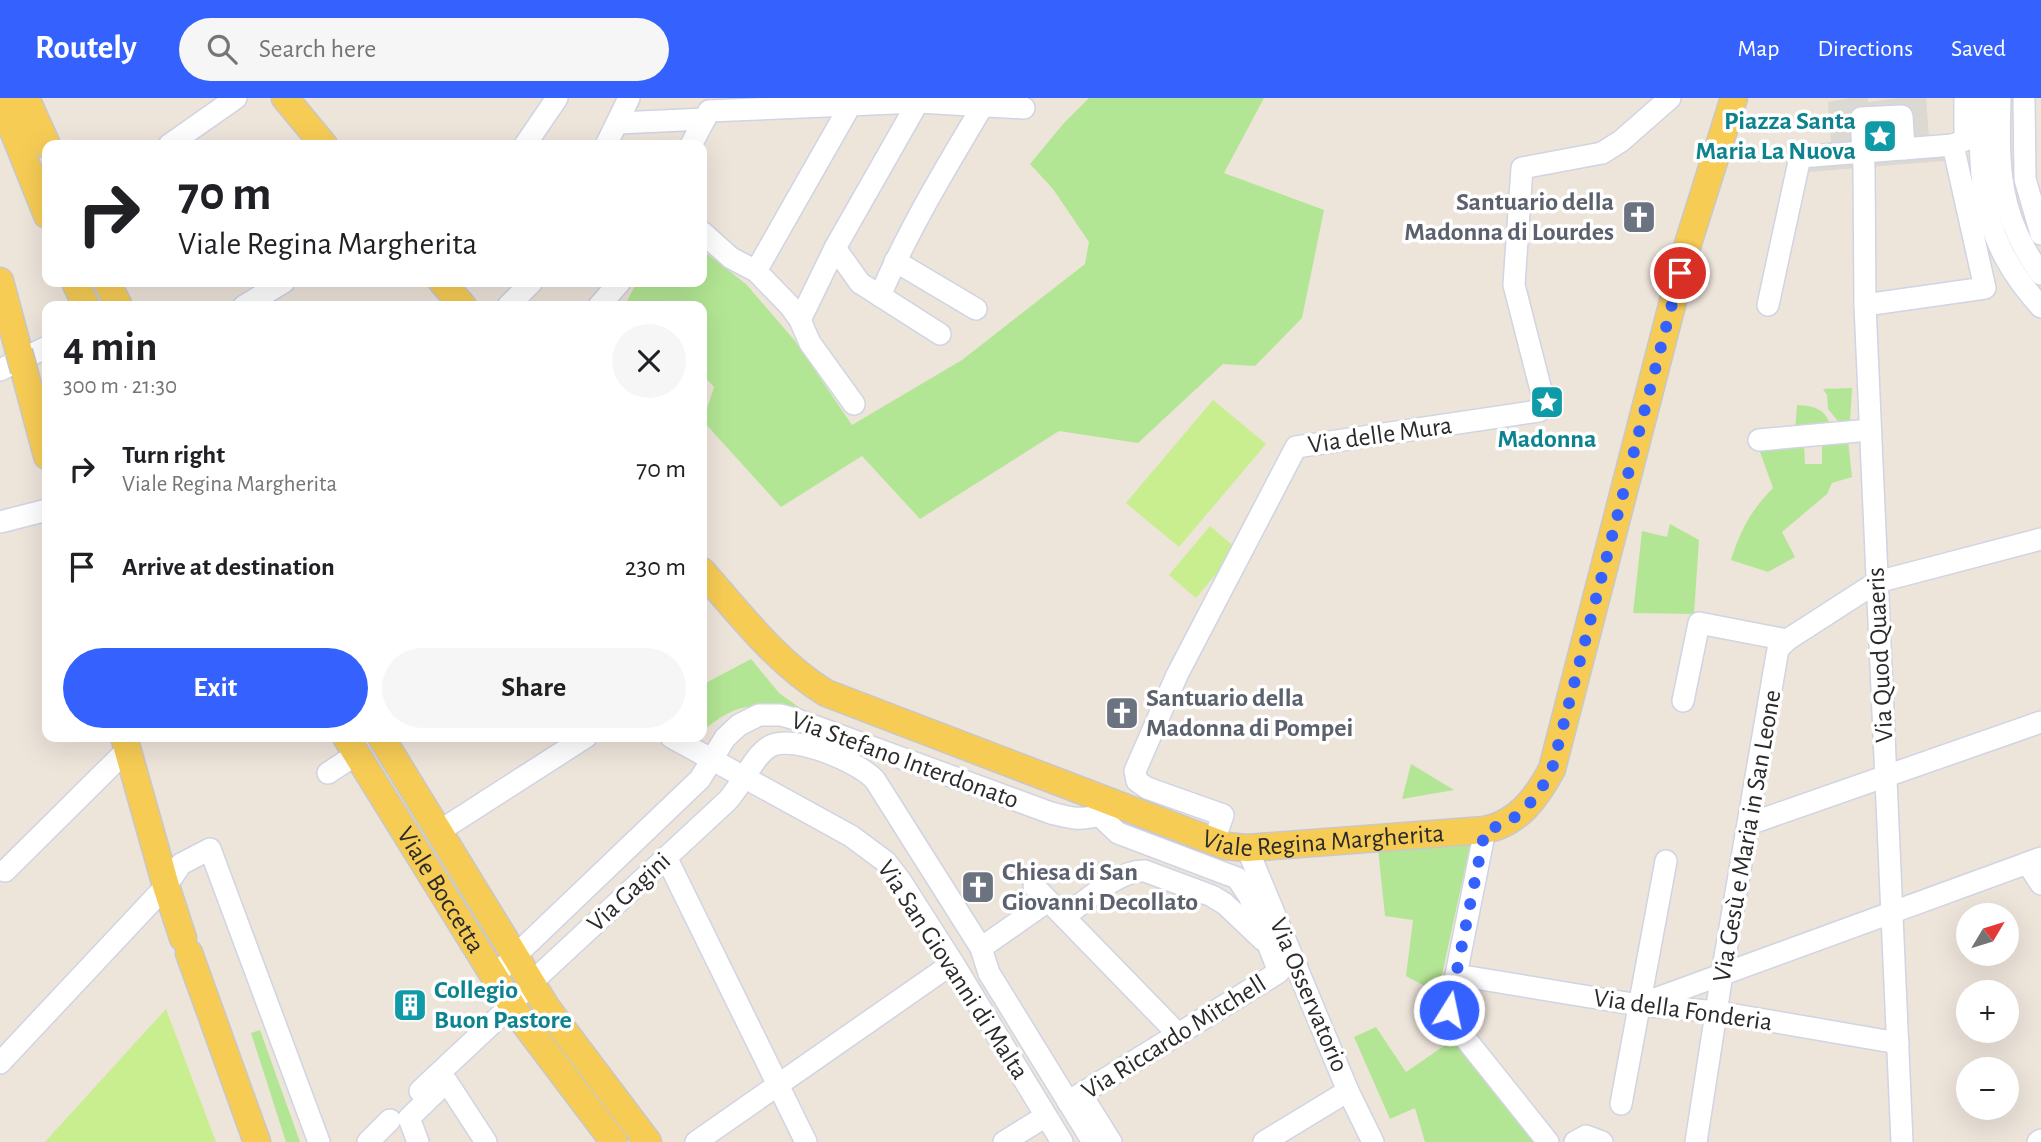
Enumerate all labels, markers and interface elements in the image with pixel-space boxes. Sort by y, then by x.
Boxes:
search box [179,18,669,81]
icon: search [203,30,241,68]
text: Routely [35,32,137,65]
text: Search here [259,36,376,62]
text: Map [1737,37,1779,61]
text: Directions [1817,37,1913,61]
text: Saved [1951,37,2006,61]
place label: Piazza Santa Maria La Nuova [1696,108,1856,164]
place icon: Piazza Santa Maria La Nuova [1861,117,1899,155]
icon: right [63,168,154,259]
text: 70 m [178,170,272,219]
place label: Santuario della Madonna di Lourdes [1404,189,1614,245]
church icon: Santuario della Madonna di Lourdes [1620,198,1658,236]
text: Viale Regina Margherita [178,228,477,260]
pin [1650,243,1710,303]
icon: arrive [1661,254,1699,292]
button: close [612,324,686,398]
text: 4 min [63,326,158,368]
text: 300 m · 21:30 [63,375,177,398]
place icon: Madonna [1528,383,1566,421]
street label: Via delle Mura [1306,412,1454,458]
place label: Madonna [1497,426,1597,452]
text: Turn right [122,442,225,468]
icon: right [63,450,101,488]
text: 70 m [636,456,686,482]
text: Viale Regina Margherita [122,473,337,496]
icon: arrive [63,548,101,586]
text: Arrive at destination [122,554,335,580]
text: 230 m [625,554,686,580]
street label: Via Quod Quaeris [1862,567,1898,743]
button: Exit [63,648,368,728]
button: Share [382,648,686,728]
place label: Santuario della Madonna di Pompei [1146,685,1353,741]
street label: Via Gesù e Maria in San Leone [1708,688,1786,984]
church icon: Santuario della Madonna di Pompei [1103,694,1141,732]
street label: Via Stefano Interdonato [788,707,1022,813]
street label: Viale Regina Margherita [1198,820,1445,861]
street label: Viale Boccetta [392,822,489,958]
street label: Via Gagini [582,847,676,937]
street label: Via San Giovanni di Malta [873,856,1033,1084]
place label: Chiesa di San Giovanni Decollato [1002,859,1198,915]
church icon: Chiesa di San Giovanni Decollato [959,868,997,906]
north arrow [1956,903,2020,966]
map controls [1956,903,2019,1120]
street label: Via Osservatorio [1265,914,1353,1076]
street label: Via Riccardo Mitchell [1077,970,1271,1104]
position arrow [1412,973,1486,1047]
place label: Collegio Buon Pastore [434,977,572,1033]
button: + [1956,980,2019,1043]
street label: Via della Fonderia [1592,985,1774,1035]
building icon: Collegio Buon Pastore [391,986,429,1024]
button: − [1956,1057,2019,1120]

